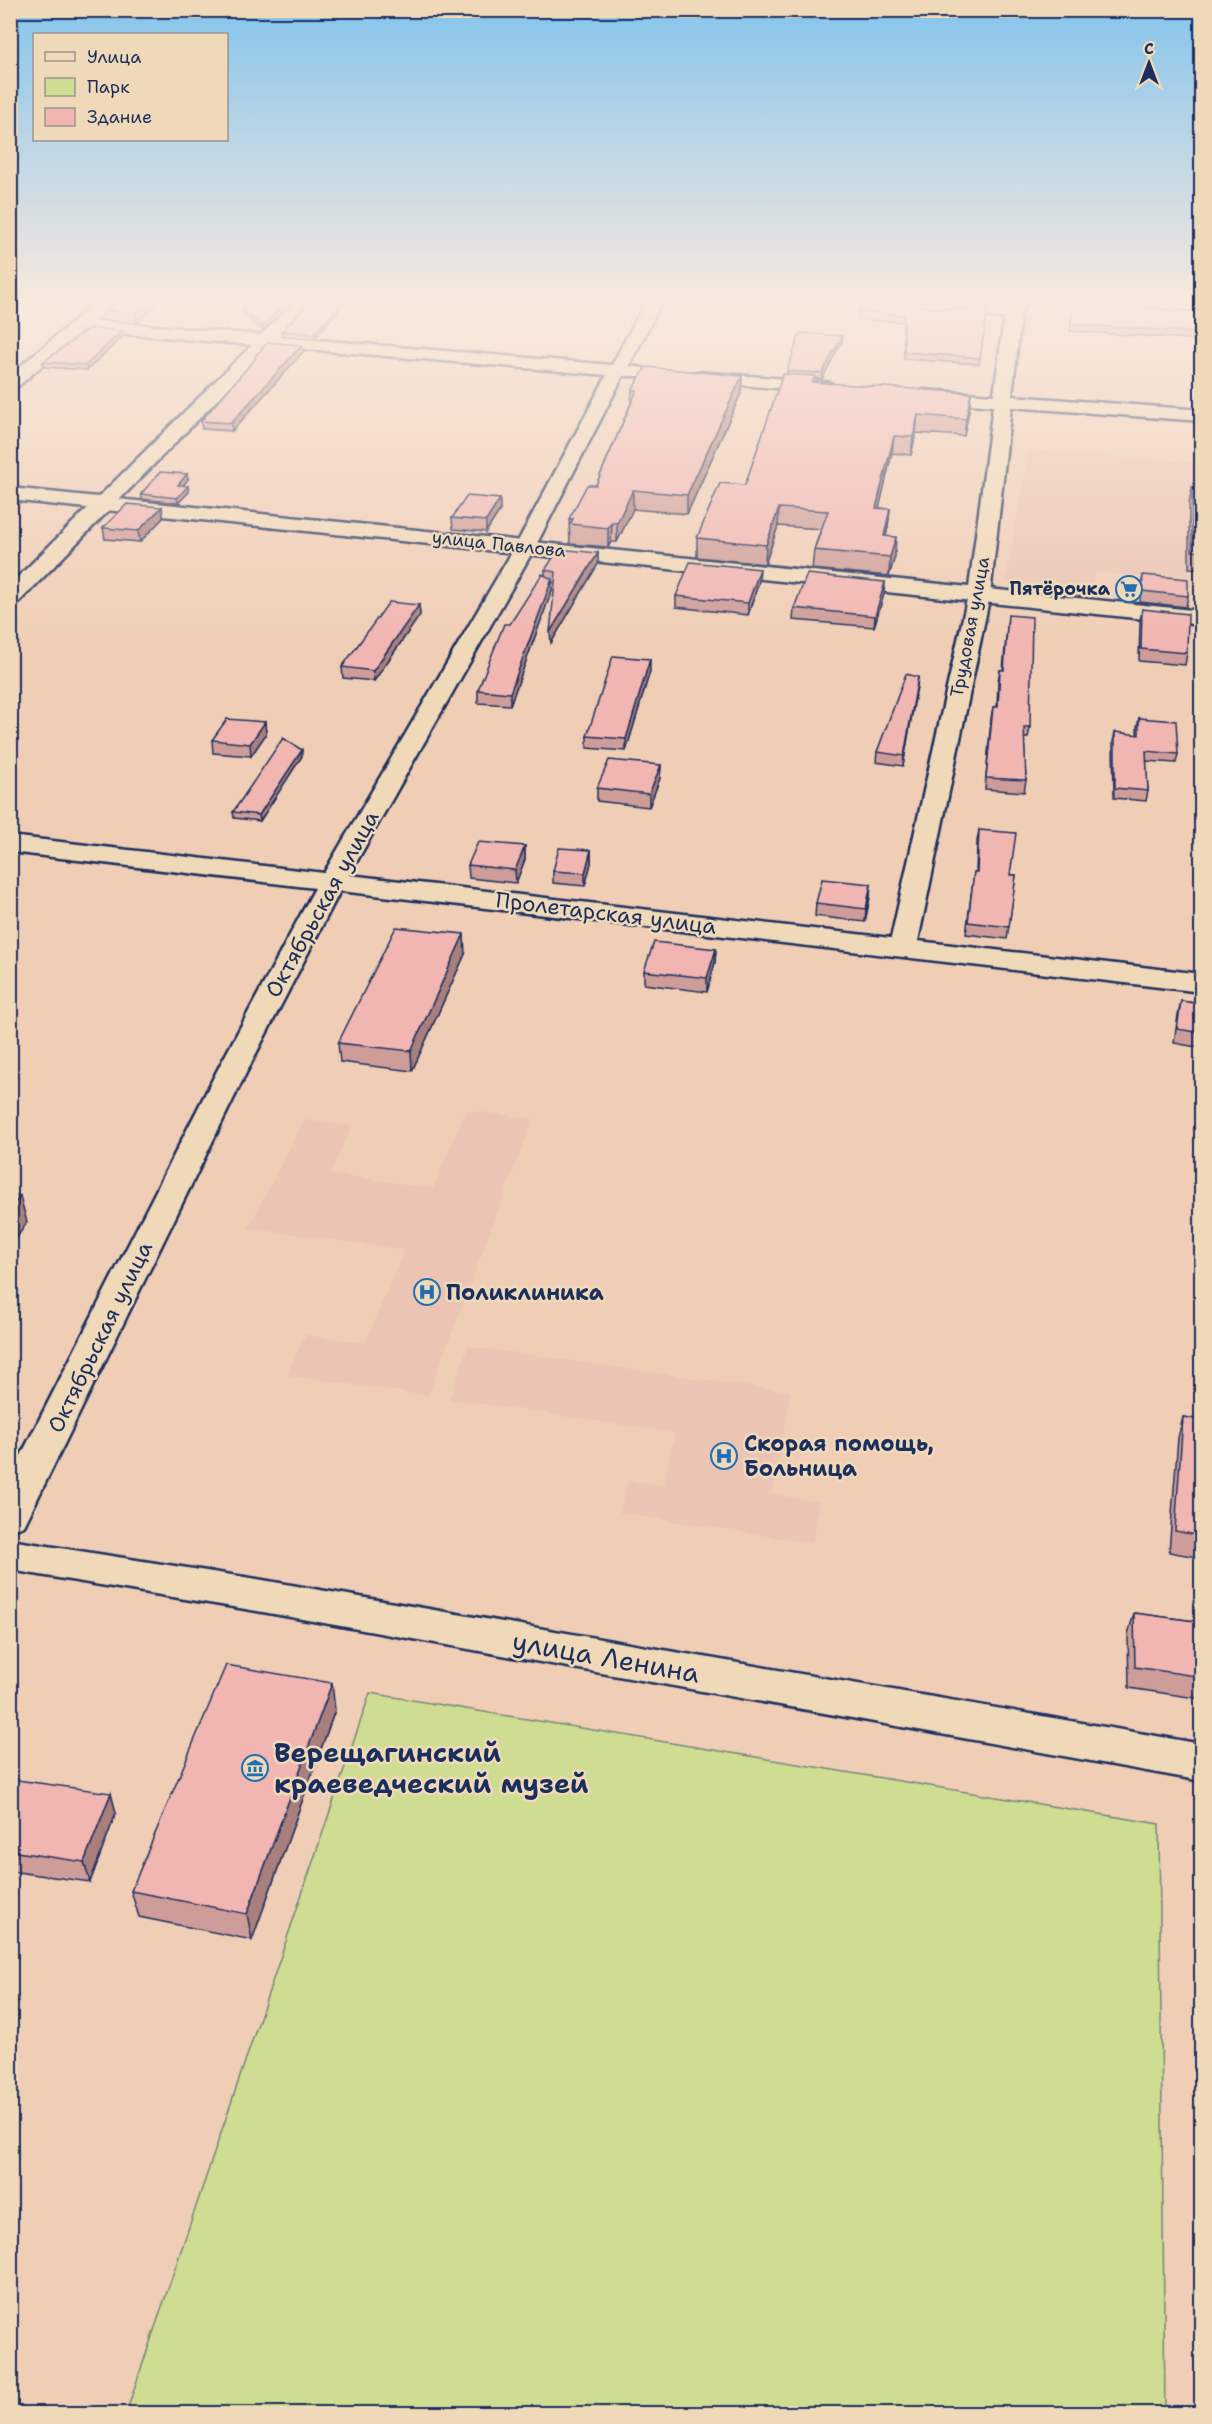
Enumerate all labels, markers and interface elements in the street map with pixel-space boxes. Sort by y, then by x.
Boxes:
legend [33,33,228,141]
north arrow [1119,33,1179,93]
text: С [1144,38,1154,59]
text: Улица [87,45,141,69]
text: Парк [87,75,130,99]
text: Здание [87,105,152,129]
street label: улица Павлова [431,525,567,563]
street label: Трудовая улица [945,555,995,699]
supermarket icon: Пятёрочка [1114,574,1144,604]
place label: Пятёрочка [1010,577,1111,601]
street label: Октябрьская улица [259,805,386,1003]
street label: Пролетарская улица [494,885,718,941]
street label: Октябрьская улица [41,1236,159,1437]
hospital icon: Поликлиника [412,1277,442,1307]
place label: Поликлиника [446,1278,604,1307]
place label: Скорая помощь, Больница [744,1429,934,1483]
hospital icon: Скорая помощь, Больница [709,1441,739,1471]
street label: улица Ленина [509,1622,703,1692]
place label: Верещагинский краеведческий музей [274,1734,589,1802]
museum icon: Верещагинский краеведческий музей [240,1753,270,1783]

